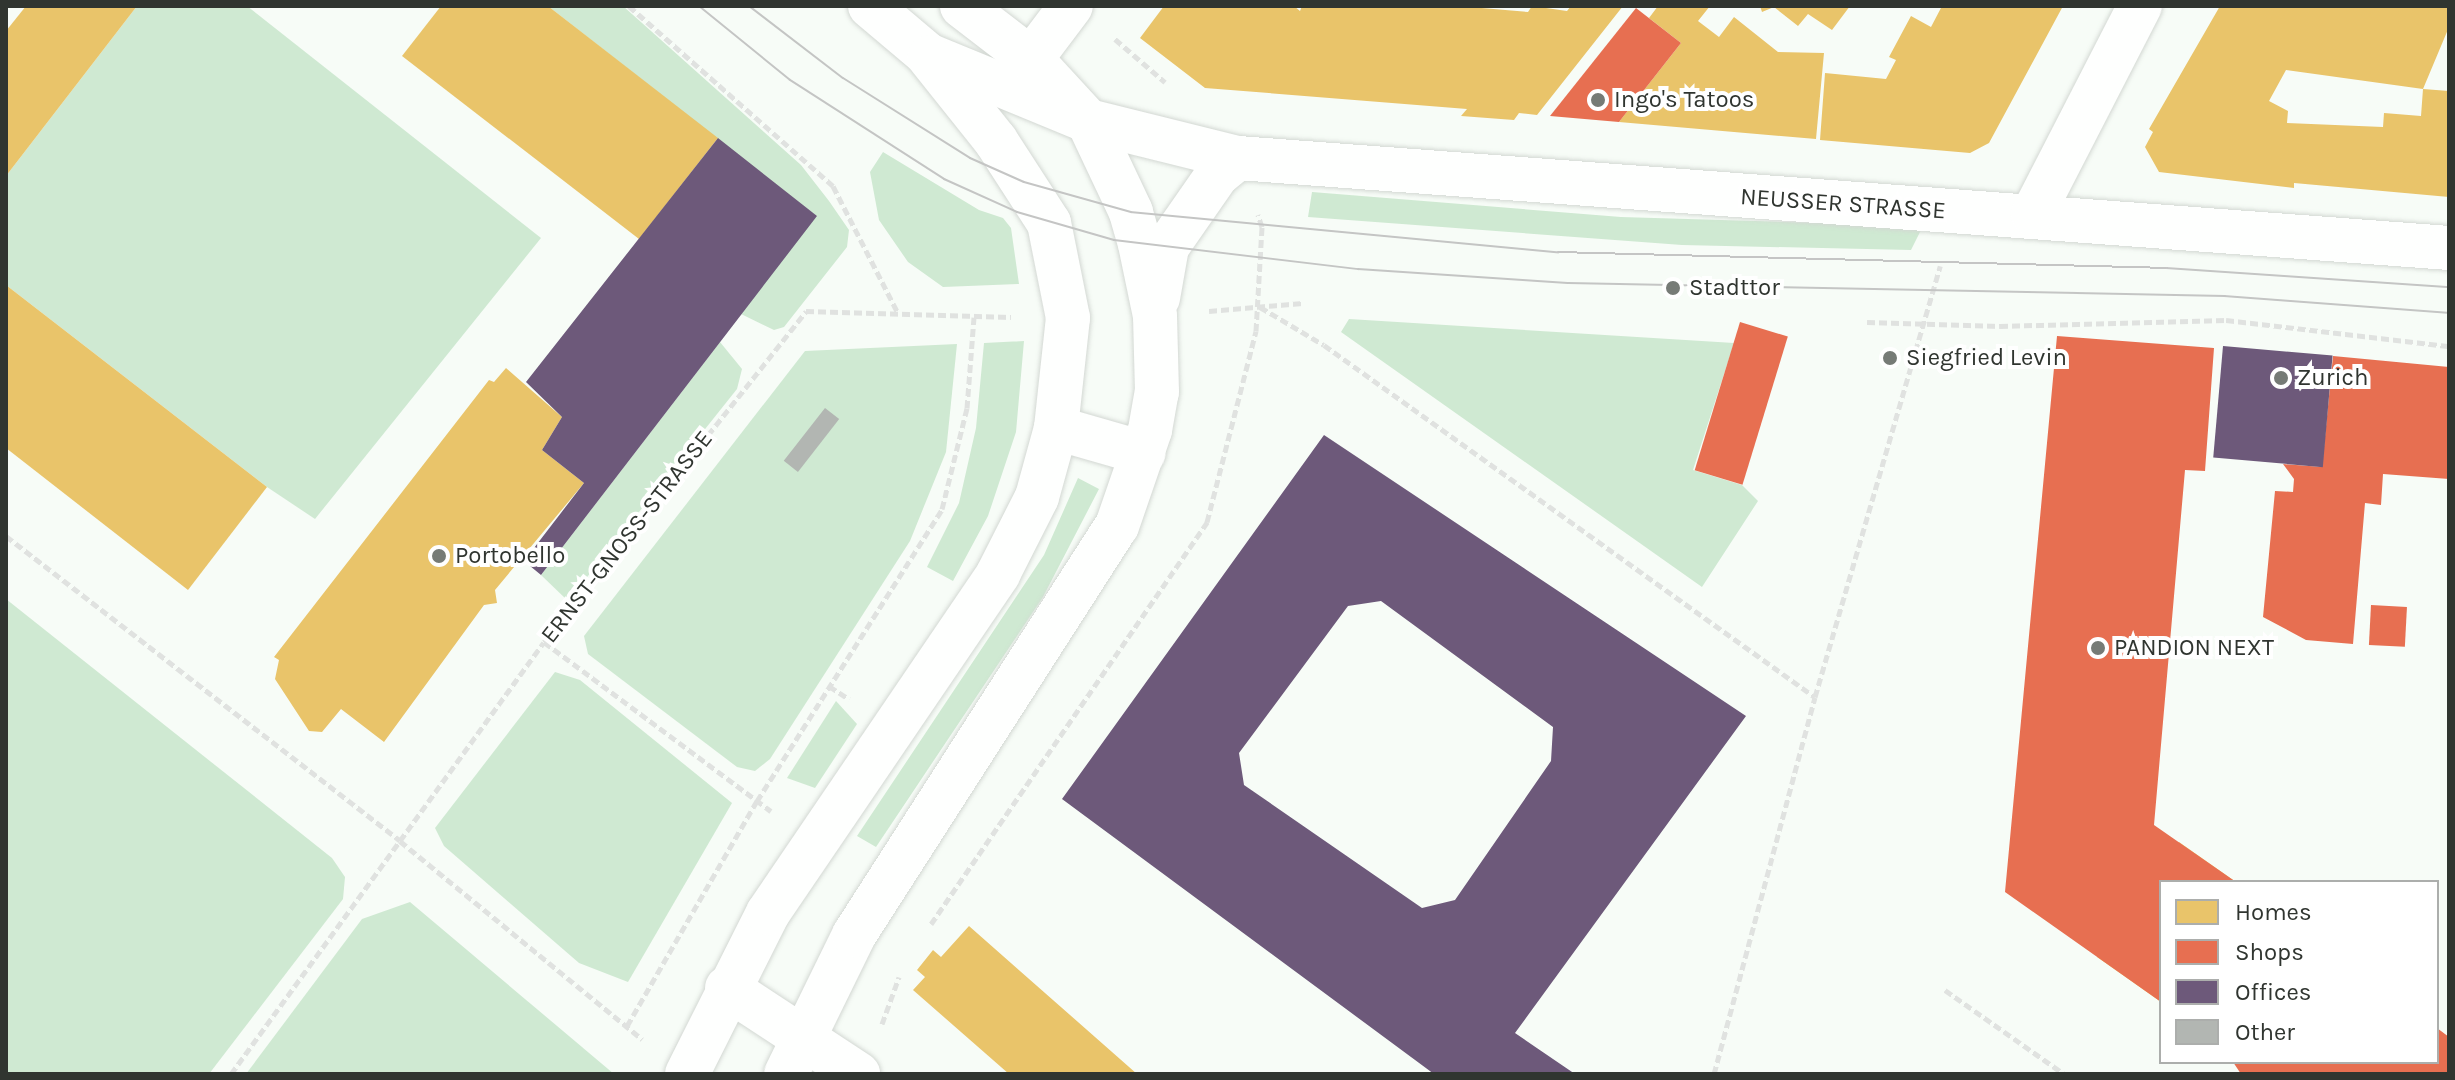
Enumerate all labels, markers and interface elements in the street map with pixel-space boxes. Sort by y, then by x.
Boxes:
place label: Ingo's Tatoos [1614,86,1754,114]
marker: Ingo's Tatoos [1589,91,1607,109]
street label: NEUSSER STRASSE [1739,182,1947,226]
place label: Stadttor [1689,274,1780,302]
marker: Stadttor [1664,279,1682,297]
place label: Siegfried Levin [1906,344,2067,372]
marker: Siegfried Levin [1881,349,1899,367]
place label: Zurich [2297,364,2368,392]
marker: Zurich [2272,369,2290,387]
street label: ERNST-GNOSS-STRASSE [535,425,719,649]
place label: Portobello [455,542,565,570]
marker: Portobello [430,547,448,565]
place label: PANDION NEXT [2114,634,2274,662]
marker: PANDION NEXT [2089,639,2107,657]
legend [2159,880,2439,1064]
text: Homes [2235,898,2312,926]
text: Shops [2235,938,2304,966]
text: Offices [2235,978,2311,1006]
text: Other [2235,1018,2295,1046]

